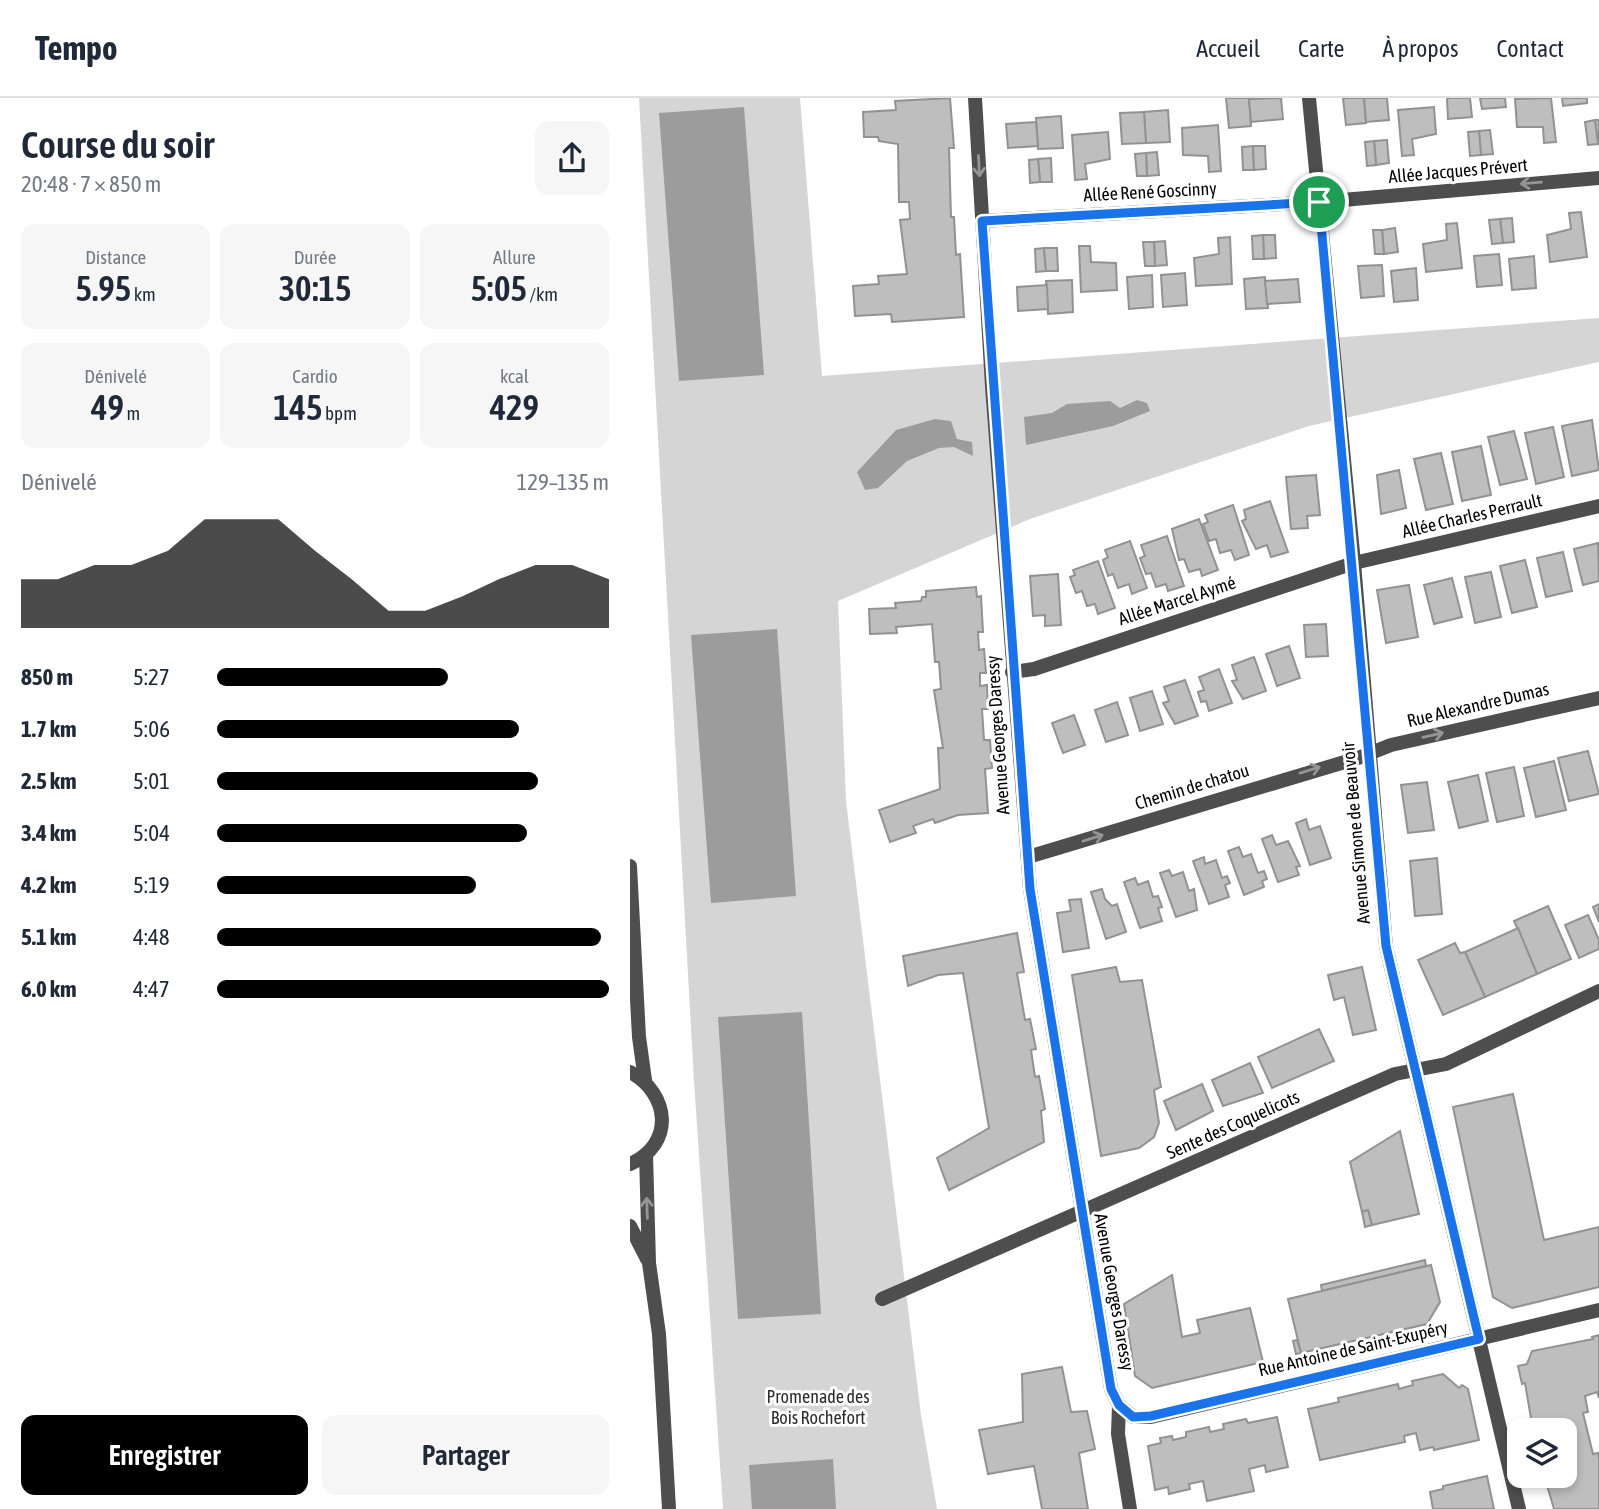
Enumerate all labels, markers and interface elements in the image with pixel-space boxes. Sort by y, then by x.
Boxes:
text: Tempo [35,29,117,67]
text: Accueil [1196,35,1260,62]
text: Carte [1298,35,1344,62]
text: À propos [1382,35,1458,62]
text: Contact [1496,35,1564,62]
button: share [535,121,609,195]
text: Course du soir [21,123,214,166]
one-way arrow [973,154,986,177]
street label: Allée Jacques Prévert [1387,154,1528,187]
text: 20:48 · 7 × 850 m [21,171,161,197]
pin [1289,172,1349,232]
one-way arrow [1520,177,1543,190]
street label: Allée René Goscinny [1083,178,1217,205]
icon: arrive [1300,183,1338,221]
text: Distance [85,246,146,268]
text: Durée [294,246,336,268]
text: Allure [493,246,536,268]
text: 5.95 [76,268,131,308]
text: 30:15 [279,268,351,308]
text: 5:05 [471,268,527,308]
text: km [131,283,156,305]
text: /km [527,283,558,305]
text: Dénivelé [84,365,147,387]
text: Cardio [292,365,338,387]
text: kcal [500,365,529,387]
text: 49 [91,387,124,427]
text: 145 [273,387,323,427]
text: 429 [490,387,539,427]
text: m [124,402,140,424]
text: bpm [323,402,357,424]
text: Dénivelé [21,469,97,495]
text: 129–135 m [516,469,609,495]
street label: Allée Charles Perrault [1400,489,1544,542]
street label: Allée Marcel Aymé [1116,572,1238,629]
street label: Avenue Georges Daressy [981,655,1014,815]
text: 850 m [21,664,73,690]
text: 5:27 [133,664,170,690]
street label: Rue Alexandre Dumas [1405,678,1551,731]
text: 1.7 km [21,716,77,742]
text: 5:06 [133,716,170,742]
one-way arrow [1421,728,1444,742]
street label: Avenue Simone de Beauvoir [1337,740,1374,925]
street label: Chemin de chatou [1132,759,1252,814]
one-way arrow [1299,763,1321,775]
text: 2.5 km [21,768,77,794]
text: 5:01 [133,768,170,794]
text: 3.4 km [21,820,77,846]
text: 5:04 [133,820,170,846]
one-way arrow [1082,831,1104,843]
text: 4.2 km [21,872,77,898]
text: 5:19 [133,872,170,898]
text: 5.1 km [21,924,77,950]
text: 4:48 [133,924,170,950]
text: 6.0 km [21,976,77,1002]
text: 4:47 [133,976,170,1002]
street label: Sente des Coquelicots [1163,1086,1302,1163]
one-way arrow [640,1197,653,1220]
street label: Avenue Georges Daressy [1090,1212,1139,1372]
street label: Rue Antoine de Saint-Exupéry [1256,1317,1450,1381]
park label: Promenade des Bois Rochefort [766,1386,870,1428]
button: Enregistrer [21,1415,308,1495]
button: Partager [322,1415,609,1495]
map controls [1507,1418,1577,1488]
button: layers [1507,1418,1577,1488]

